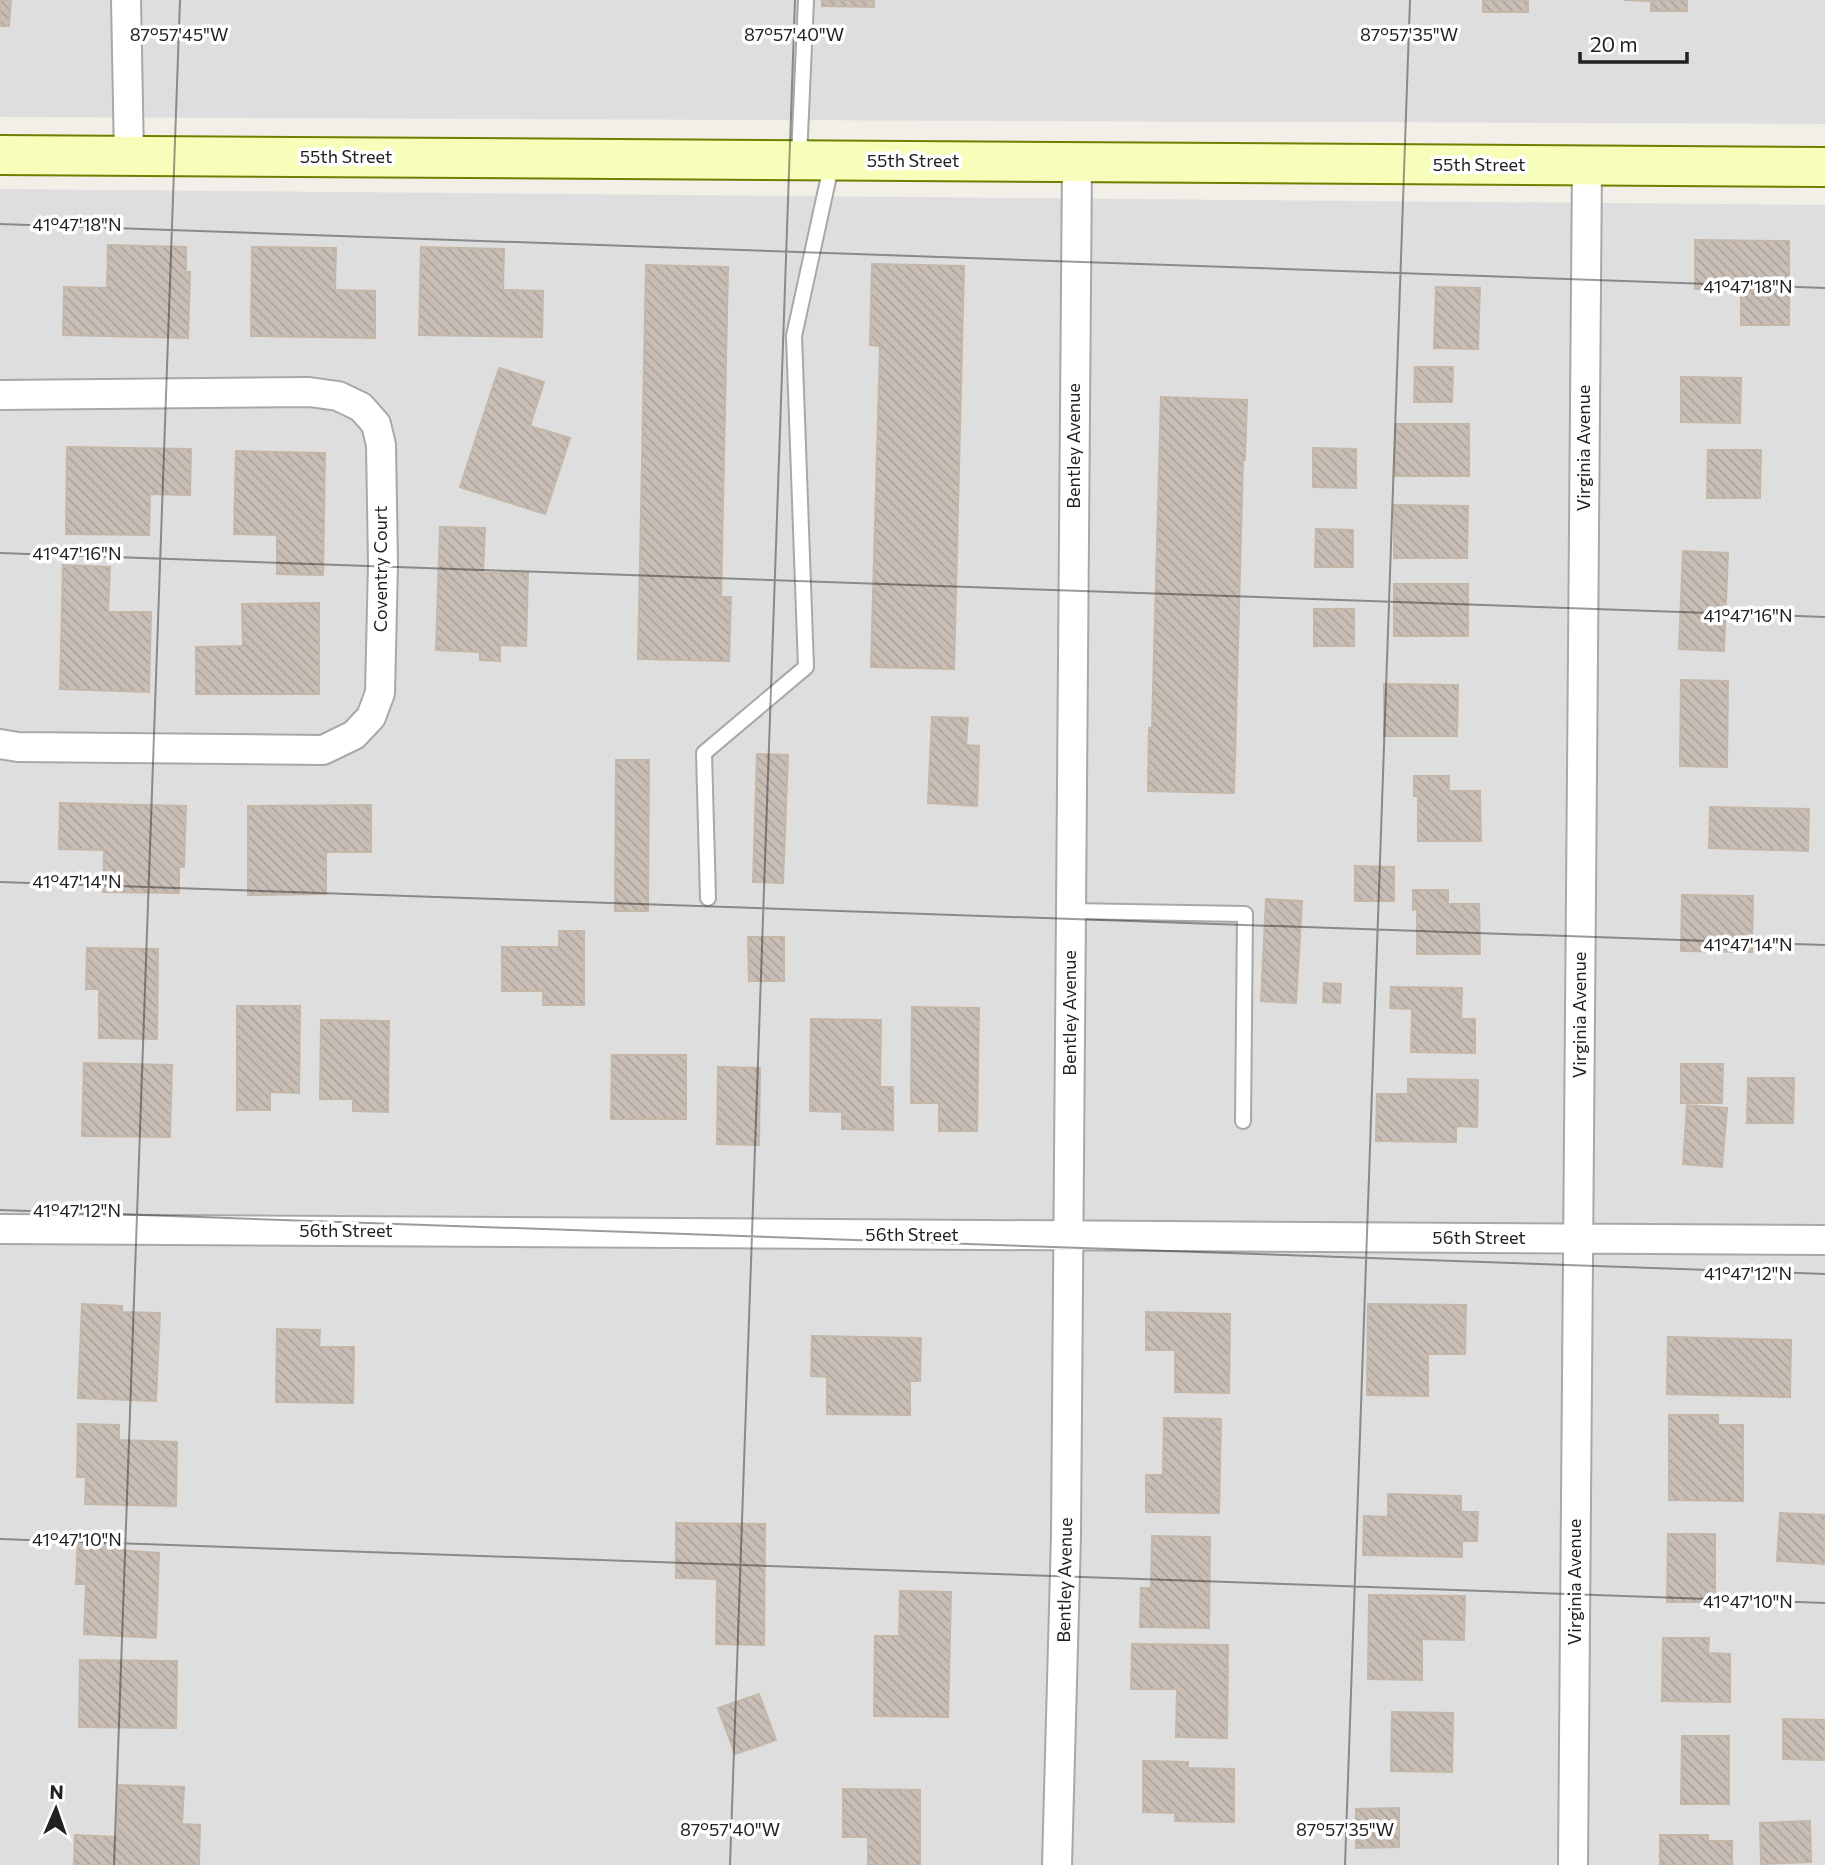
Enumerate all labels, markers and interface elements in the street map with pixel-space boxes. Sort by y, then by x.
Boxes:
scale bar [1580,21,1687,65]
text: 87°57'45"W [130,23,228,45]
text: 87°57'40"W [744,23,844,45]
text: 87°57'35"W [1360,23,1458,45]
text: 20 m [1590,31,1638,56]
street label: 55th Street [300,145,392,167]
street label: 55th Street [867,149,959,171]
street label: 55th Street [1433,153,1525,175]
text: 41°47'18"N [32,213,122,235]
text: 41°47'18"N [1703,275,1793,297]
street label: Bentley Avenue [1062,383,1084,509]
street label: Virginia Avenue [1572,385,1594,511]
street label: Coventry Court [369,506,391,632]
text: 41°47'16"N [32,542,122,564]
text: 41°47'16"N [1703,604,1793,626]
text: 41°47'14"N [33,870,121,892]
text: 41°47'14"N [1704,933,1792,955]
street label: Bentley Avenue [1058,950,1080,1076]
street label: Virginia Avenue [1568,952,1590,1078]
text: 41°47'12"N [33,1199,121,1221]
street label: 56th Street [299,1219,393,1241]
street label: 56th Street [865,1223,959,1245]
street label: 56th Street [1432,1226,1526,1248]
text: 41°47'12"N [1704,1262,1792,1284]
street label: Bentley Avenue [1052,1517,1076,1643]
street label: Virginia Avenue [1563,1519,1585,1645]
text: 41°47'10"N [32,1528,122,1550]
text: 41°47'10"N [1703,1590,1793,1612]
north arrow [21,1774,91,1844]
text: N [49,1780,64,1803]
text: 87°57'40"W [680,1818,780,1840]
text: 87°57'35"W [1296,1818,1394,1840]

